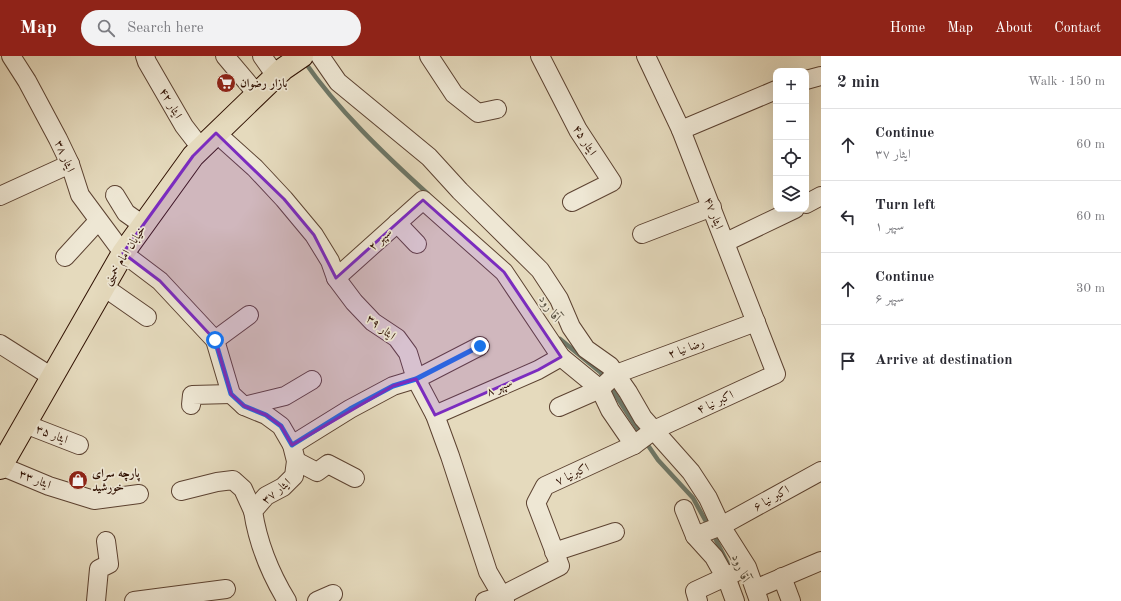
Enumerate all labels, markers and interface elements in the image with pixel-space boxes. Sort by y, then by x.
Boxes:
search box [81,10,361,46]
icon: search [95,17,117,39]
text: Map [20,19,57,38]
text: Search here [127,21,204,36]
text: Home [890,21,925,35]
text: Map [947,21,973,35]
text: About [995,21,1032,35]
text: Contact [1054,21,1101,35]
map controls [773,68,809,212]
button: + [773,68,809,104]
supermarket icon: بازار رضوان [215,72,237,94]
text: 2 min [837,74,880,91]
text: Walk · 150 m [1028,75,1105,88]
place label: بازار رضوان [240,77,287,91]
street label: ایثار ۴۲ [156,86,184,122]
button: − [773,104,809,140]
street label: ایثار ۴۵ [569,123,598,159]
text: Continue [875,126,934,141]
icon: ahead [837,134,859,156]
text: 60 m [1076,138,1105,151]
street label: ایثار ۳۸ [51,139,76,175]
button: locate [773,140,809,176]
text: ایثار ۳۷ [875,148,911,161]
button: layers [773,176,809,212]
street label: ایثار ۴۷ [701,196,725,232]
text: Turn left [875,198,935,213]
icon: left [837,206,859,228]
text: 60 m [1076,210,1105,223]
text: سپهر ۱ [875,220,904,233]
street label: خیابان امام خمینی [101,224,152,290]
street label: سپهر ۲ [367,226,395,254]
text: Continue [875,270,934,285]
icon: ahead [837,278,859,300]
text: 30 m [1076,282,1105,295]
water label: آقا رود [535,292,565,325]
text: سپهر ۶ [875,292,904,305]
street label: ایثار ۳۹ [363,313,397,344]
route start [206,331,224,349]
route end [471,337,489,355]
street label: رضا نیا ۲ [667,337,706,361]
icon: arrive [837,350,859,372]
text: Arrive at destination [875,353,1013,368]
street label: سپهر ۸ [485,377,515,400]
street label: اکبر نیا ۴ [695,388,736,417]
street label: ایثار ۳۵ [34,423,70,448]
street label: اکبرنیا ۷ [553,461,592,489]
place label: پارچه سرای خورشید [92,467,140,495]
street label: ایثار ۳۳ [17,468,53,493]
shop icon: پارچه سرای خورشید [67,469,89,491]
street label: ایثار ۳۷ [260,476,294,508]
street label: اکبر نیا ۶ [751,483,792,514]
water label: آقا رود [728,552,754,585]

